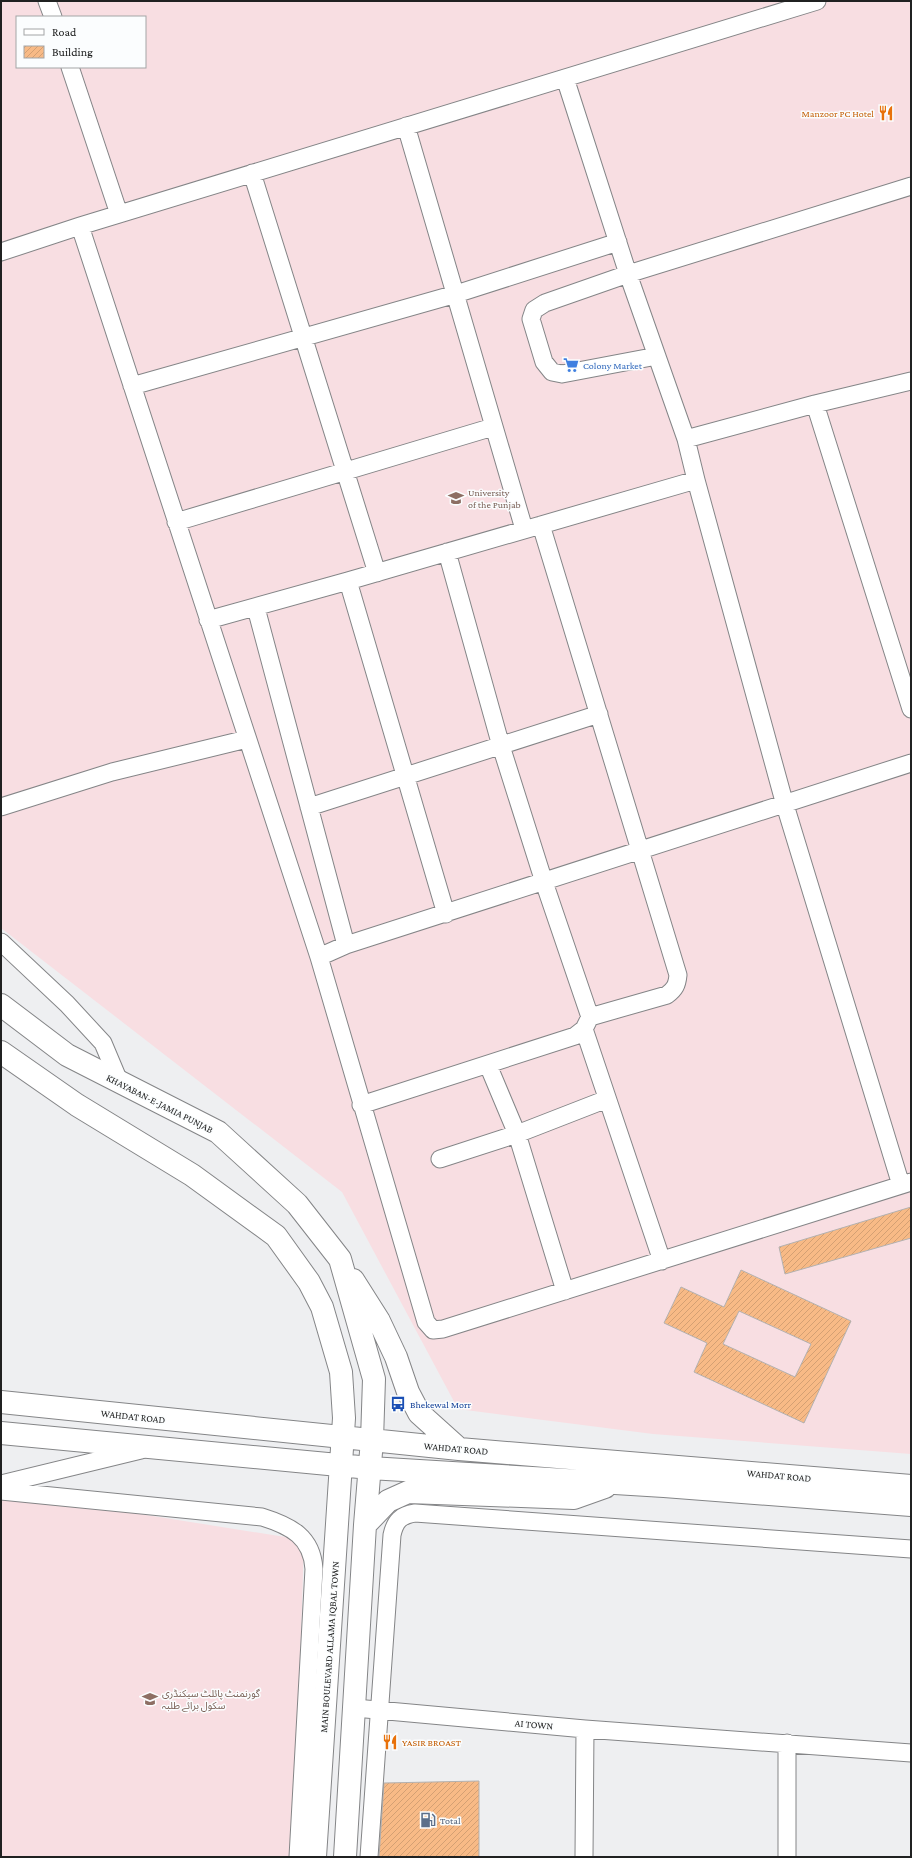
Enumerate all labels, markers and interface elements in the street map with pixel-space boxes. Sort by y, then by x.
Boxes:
legend [16,16,146,68]
text: Road [52,25,77,39]
text: Building [52,45,93,59]
restaurant icon: Manzoor PC Hotel [877,104,895,122]
place label: Manzoor PC Hotel [802,108,874,119]
supermarket icon: Colony Market [562,356,580,374]
place label: Colony Market [583,360,643,371]
place label: University of the Punjab [468,487,521,511]
school or university icon: University of the Punjab [447,489,465,507]
street label: KHAYABAN-E-JAMIA PUNJAB [105,1072,215,1135]
bus stop icon: Bhekewal Morr [389,1395,407,1413]
place label: Bhekewal Morr [410,1399,472,1410]
street label: WAHDAT ROAD [100,1408,166,1425]
street label: WAHDAT ROAD [423,1440,489,1457]
street label: WAHDAT ROAD [746,1467,812,1484]
street label: MAIN BOULEVARD ALLAMA IQBAL TOWN [318,1560,341,1733]
place label: گورنمنٹ پائلٹ سیکنڈری سکول برائے طلبہ [162,1688,261,1712]
school or university icon: گورنمنٹ پائلٹ سیکنڈری سکول برائے طلبہ [141,1690,159,1708]
street label: AI TOWN [514,1717,554,1732]
restaurant icon: YASIR BROAST [381,1733,399,1751]
place label: YASIR BROAST [402,1737,461,1748]
fuel station icon: Total [419,1811,437,1829]
place label: Total [440,1815,461,1826]

